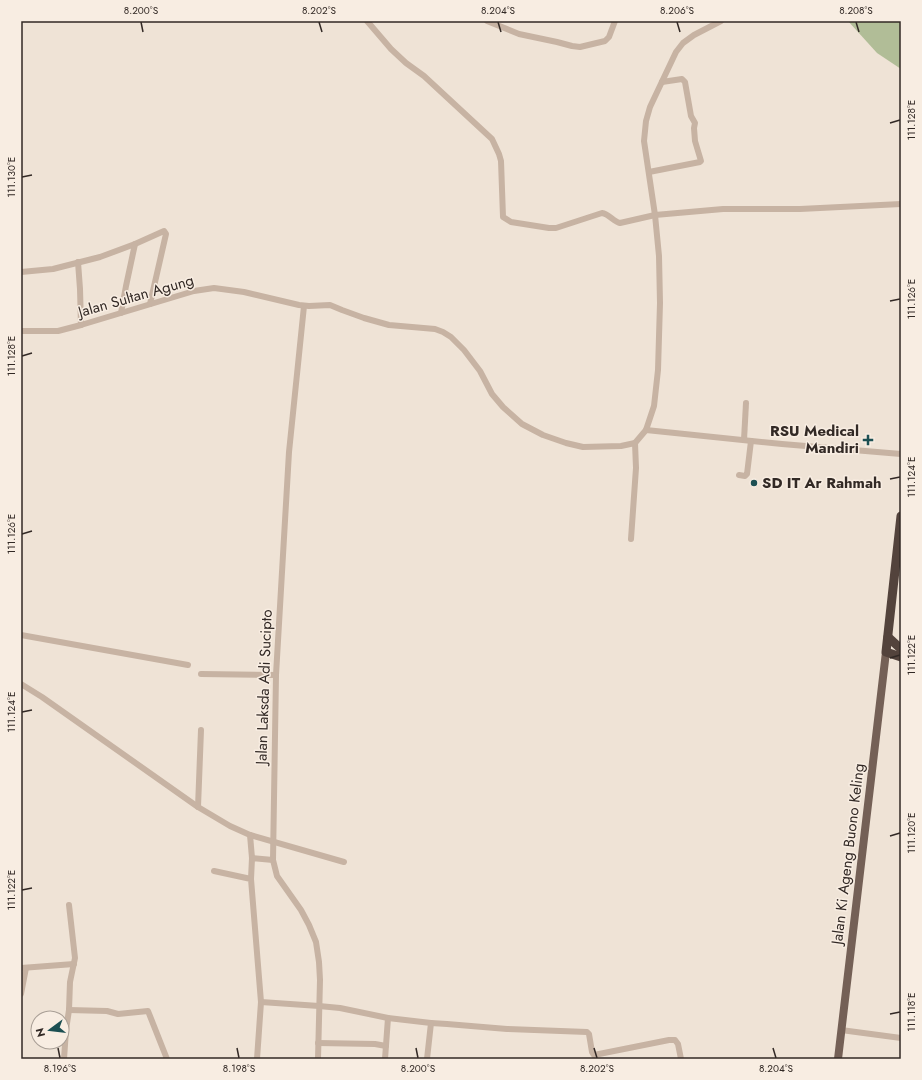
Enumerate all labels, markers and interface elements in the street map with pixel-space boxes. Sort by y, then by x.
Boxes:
text: 8.200°S [124,3,159,18]
text: 8.202°S [302,3,336,18]
text: 8.204°S [481,3,516,18]
text: 8.206°S [660,3,695,18]
text: 8.208°S [839,3,873,18]
text: 111.128°E [904,100,919,140]
text: 111.130°E [4,157,19,197]
street label: Jalan Sultan Agung [74,269,196,324]
text: 111.126°E [904,279,919,319]
text: 111.128°E [4,336,19,376]
place label: RSU Medical Mandiri [770,420,859,459]
marker: RSU Medical Mandiri [862,434,874,446]
text: 111.124°E [904,457,919,497]
place label: SD IT Ar Rahmah [762,472,882,494]
marker: SD IT Ar Rahmah [749,478,759,488]
text: 111.126°E [4,514,19,554]
street label: Jalan Laksda Adi Sucipto [250,609,278,767]
text: 111.122°E [904,635,919,675]
text: 111.124°E [4,692,19,732]
street label: Jalan Ki Ageng Buono Keling [826,762,870,948]
text: 111.120°E [904,813,919,853]
text: 111.122°E [4,870,19,910]
text: 111.118°E [904,992,919,1032]
north arrow [30,1010,70,1050]
text: N [31,1026,49,1039]
text: 8.196°S [44,1061,77,1076]
text: 8.198°S [223,1061,256,1076]
text: 8.200°S [401,1061,436,1076]
text: 8.202°S [580,1061,614,1076]
text: 8.204°S [759,1061,794,1076]

